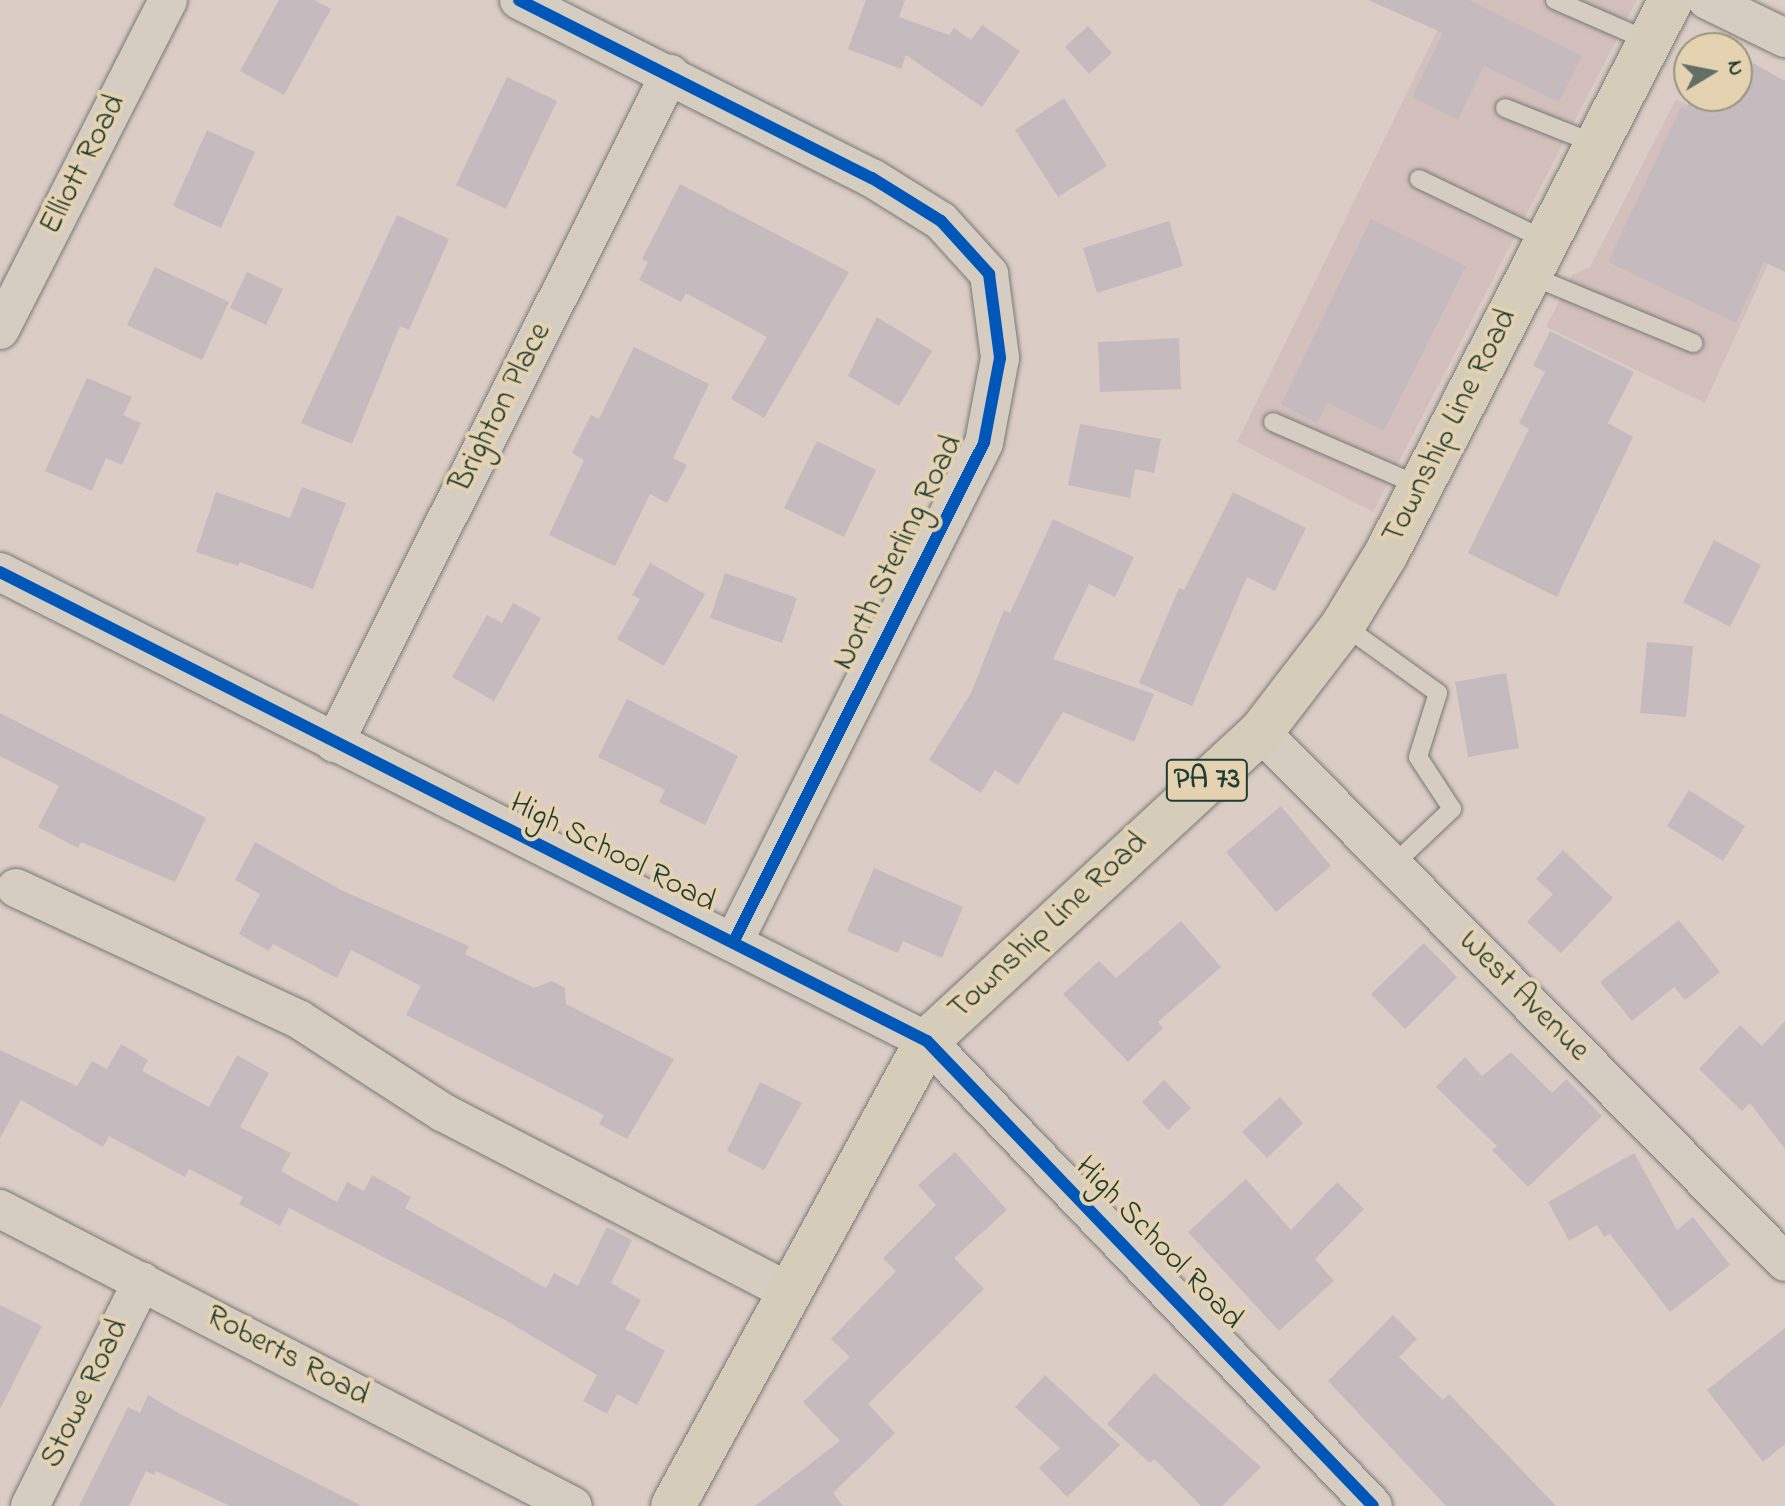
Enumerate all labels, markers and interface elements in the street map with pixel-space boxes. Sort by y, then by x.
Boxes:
north arrow [1673,32,1753,112]
text: N [1718,58,1752,78]
street label: Elliott Road [32,89,136,241]
street label: Township Line Road [1375,303,1527,551]
street label: Brighton Place [443,317,561,499]
street label: North Sterling Road [826,429,972,677]
road number: PA 73 [1165,754,1249,806]
street label: High School Road [503,786,721,922]
street label: Township Line Road [941,825,1157,1029]
street label: West Avenue [1449,923,1597,1071]
street label: High School Road [1066,1149,1250,1339]
street label: Roberts Road [199,1298,375,1416]
street label: Stowe Road [33,1313,139,1475]

